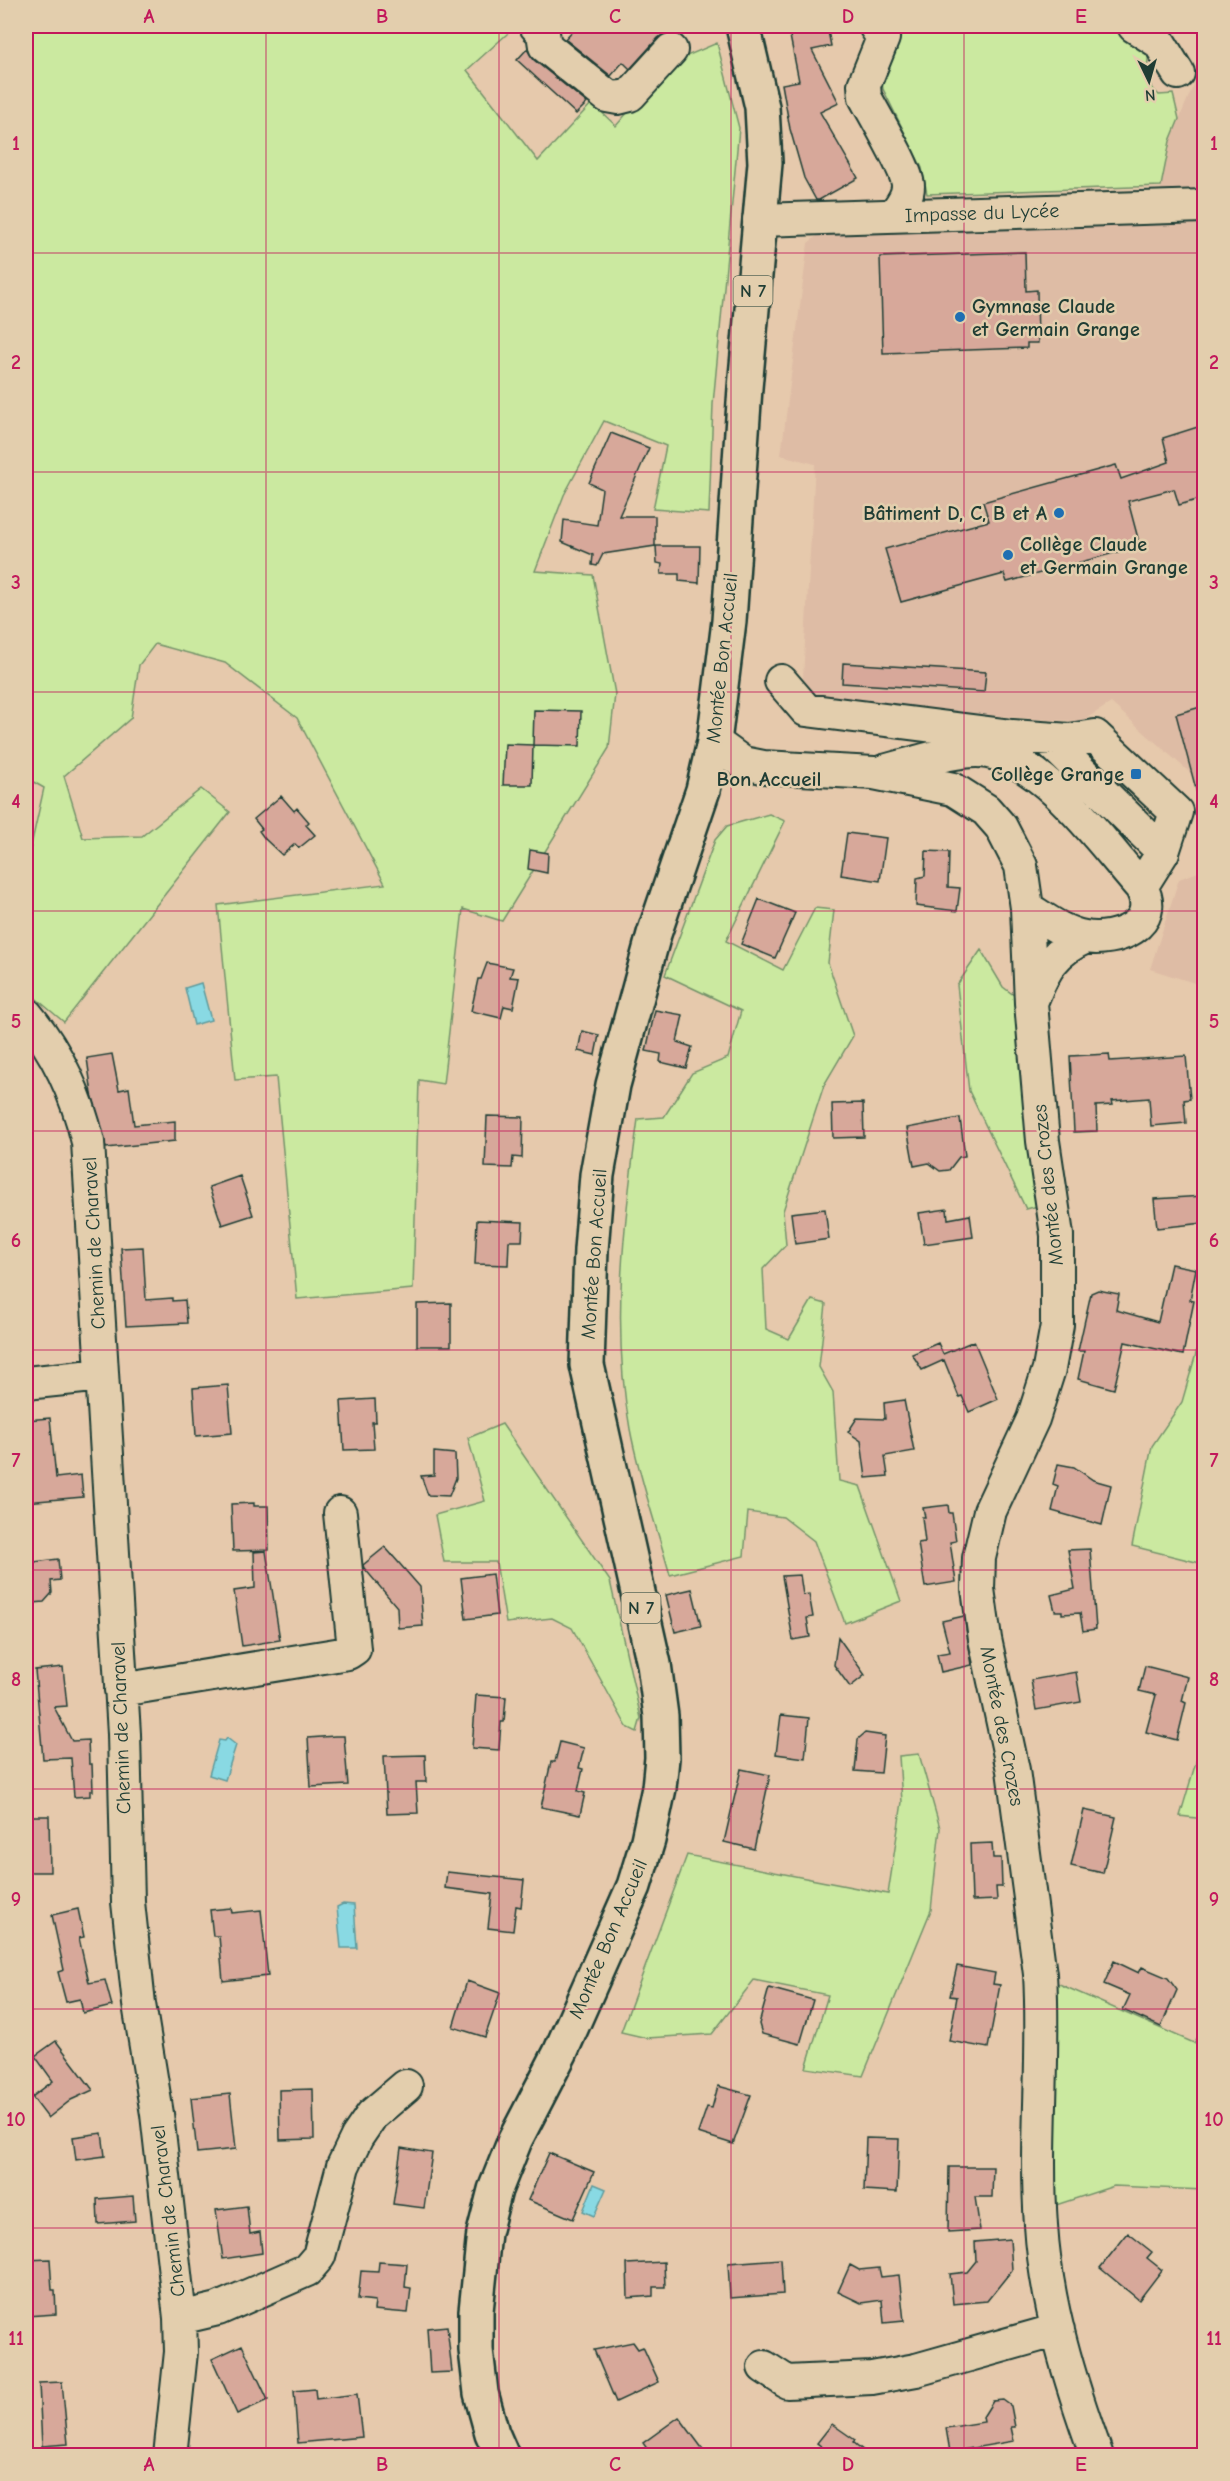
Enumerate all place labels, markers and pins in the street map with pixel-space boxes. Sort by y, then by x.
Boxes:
place label: Gymnase Claude et Germain Grange [972,295,1140,341]
marker: Gymnase Claude et Germain Grange [953,310,967,324]
place label: Bâtiment D, C, B et A [863,502,1047,525]
marker: Bâtiment D, C, B et A [1052,506,1066,520]
place label: Collège Claude et Germain Grange [1020,533,1188,579]
marker: Collège Claude et Germain Grange [1001,548,1015,562]
place label: Collège Grange [991,763,1124,786]
marker: Collège Grange [1129,767,1143,781]

